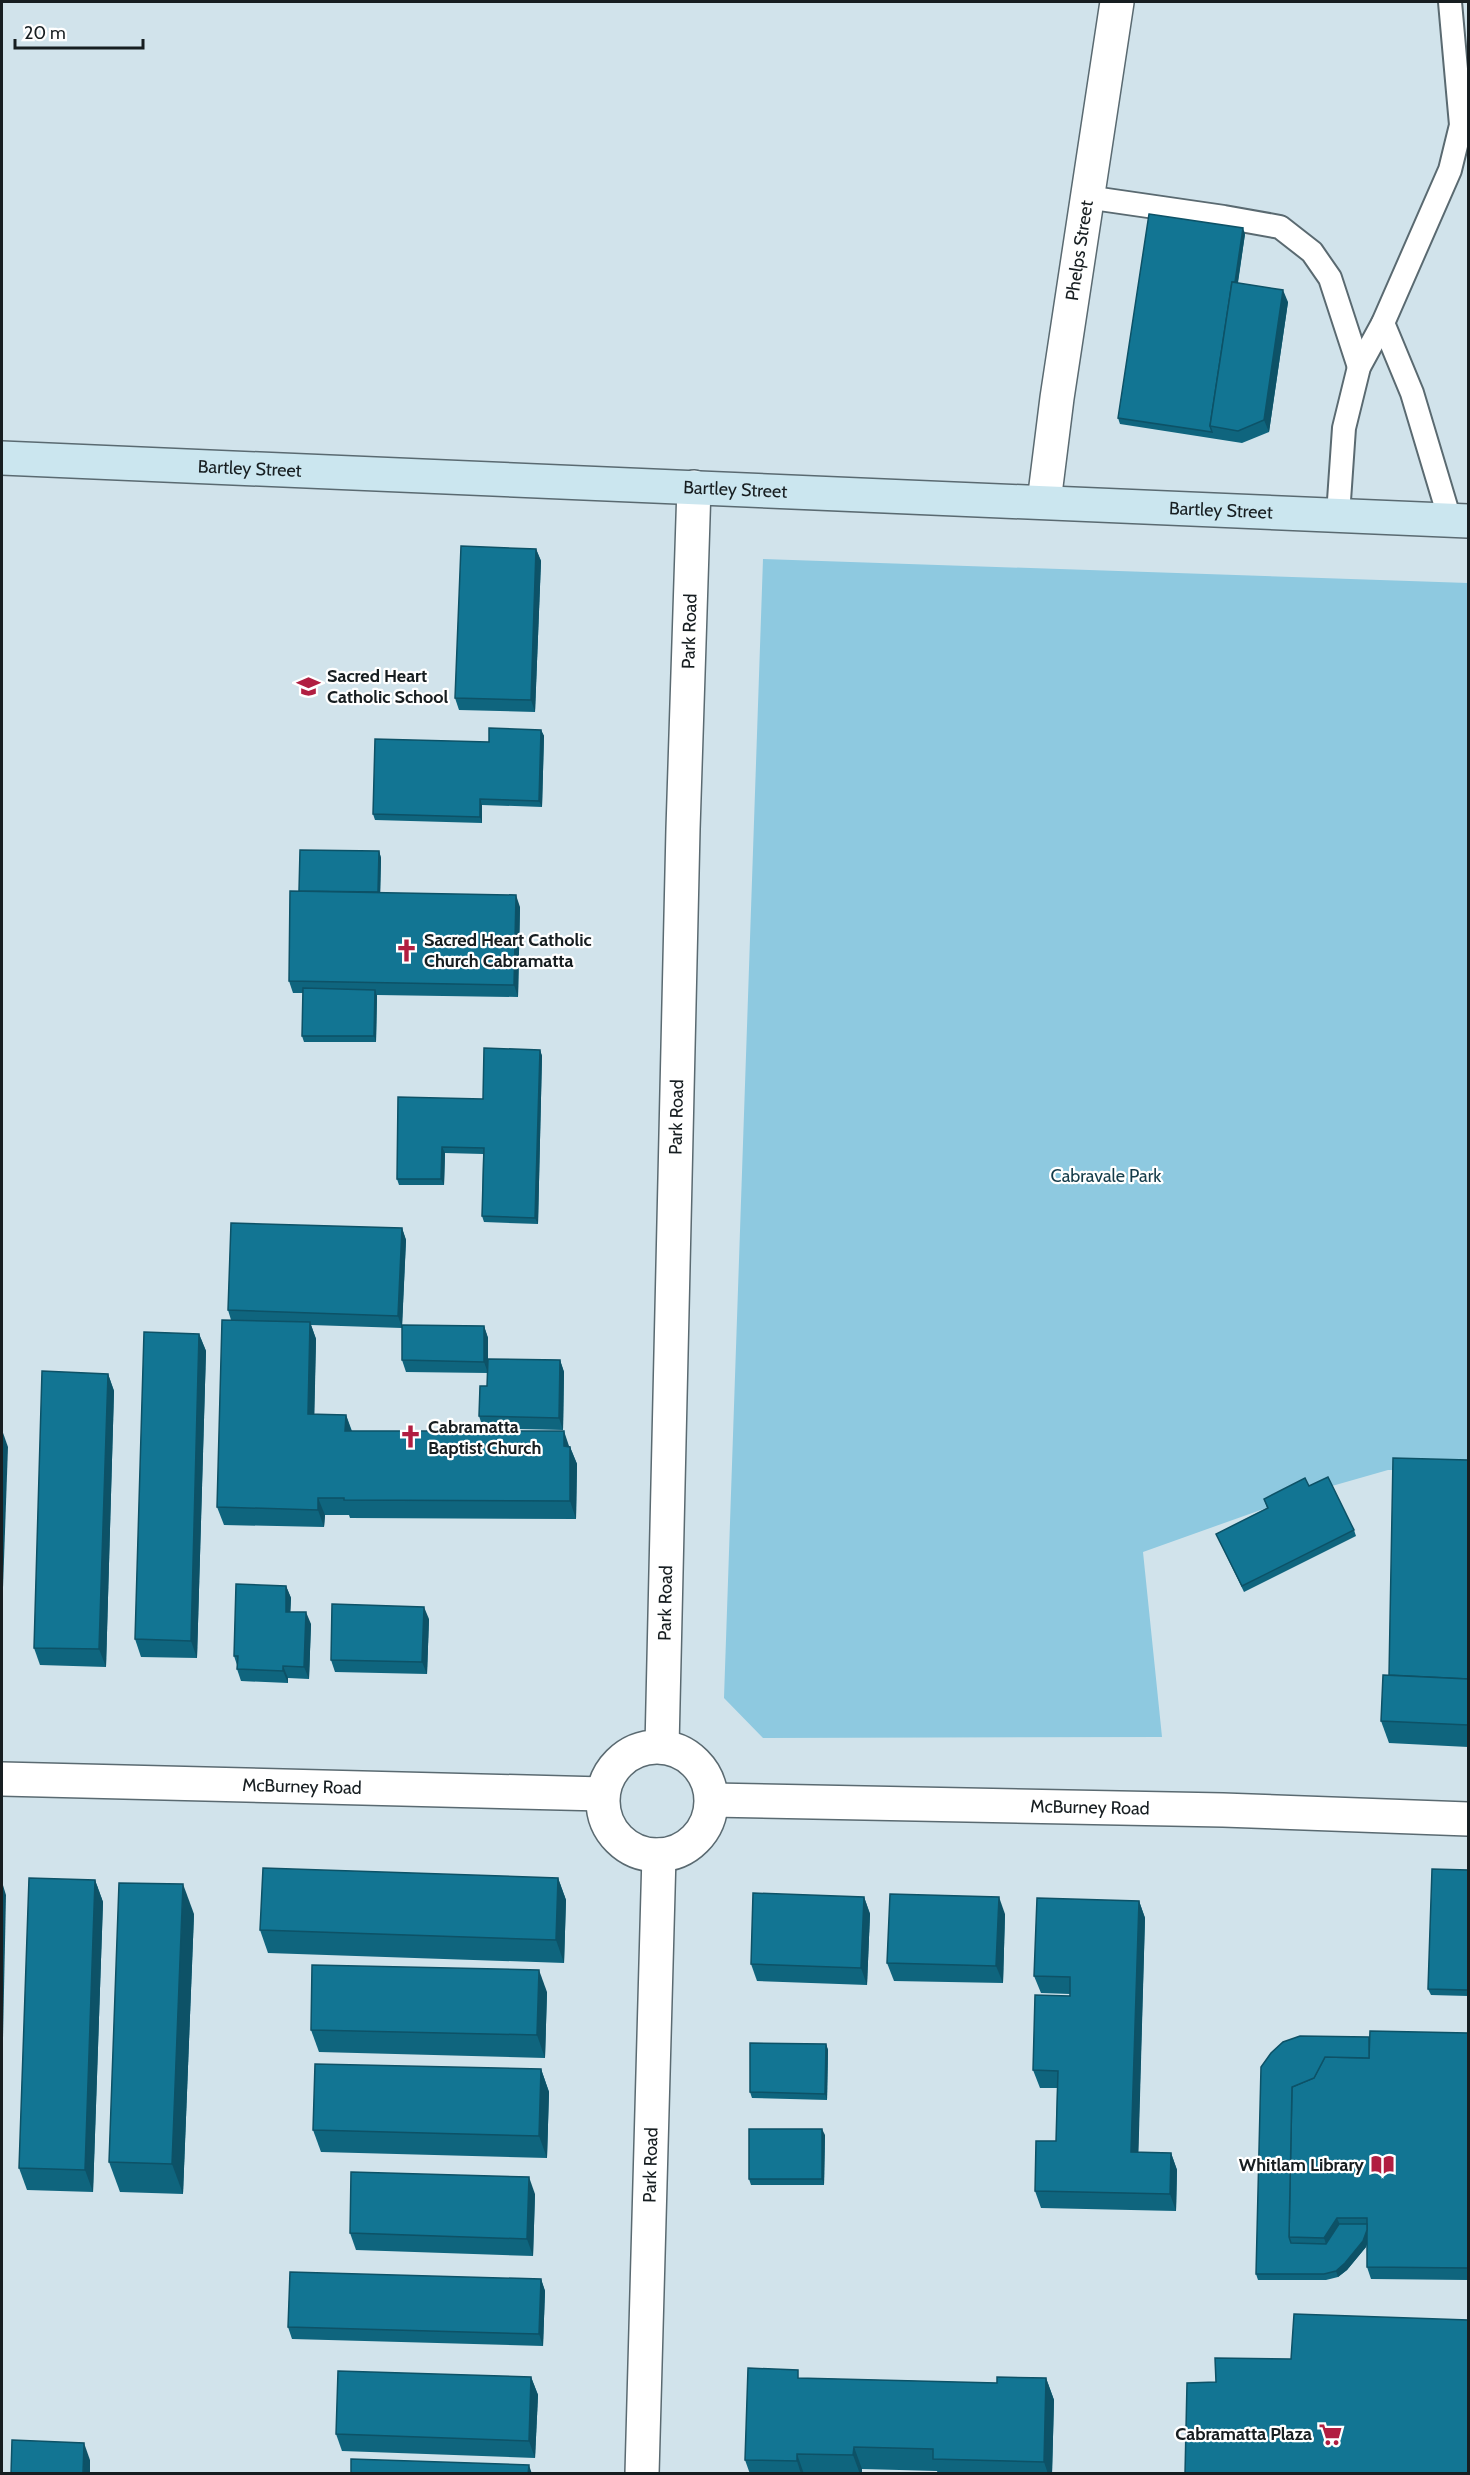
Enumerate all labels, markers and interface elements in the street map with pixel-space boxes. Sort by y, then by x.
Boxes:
scale bar [15,12,142,50]
text: 20 m [24,22,66,44]
street label: Phelps Street [1061,199,1098,302]
street label: Bartley Street [197,455,302,482]
street label: Bartley Street [683,476,788,503]
street label: Bartley Street [1168,497,1273,524]
street label: Park Road [677,593,702,669]
place label: Sacred Heart Catholic School [327,665,449,708]
school or university icon: Sacred Heart Catholic School [296,673,322,699]
place label: Sacred Heart Catholic Church Cabramatta [424,929,592,972]
church icon: Sacred Heart Catholic Church Cabramatta [393,937,419,963]
street label: Park Road [665,1079,688,1155]
park label: Cabravale Park [1051,1165,1162,1187]
place label: Cabramatta Baptist Church [428,1416,541,1459]
church icon: Cabramatta Baptist Church [397,1424,423,1450]
street label: Park Road [653,1565,677,1641]
street label: McBurney Road [242,1774,362,1799]
street label: McBurney Road [1030,1795,1150,1820]
street label: Park Road [638,2127,663,2203]
library icon: Whitlam Library [1369,2152,1395,2178]
place label: Whitlam Library [1239,2154,1364,2176]
supermarket icon: Cabramatta Plaza [1317,2421,1343,2447]
place label: Cabramatta Plaza [1175,2423,1312,2445]

